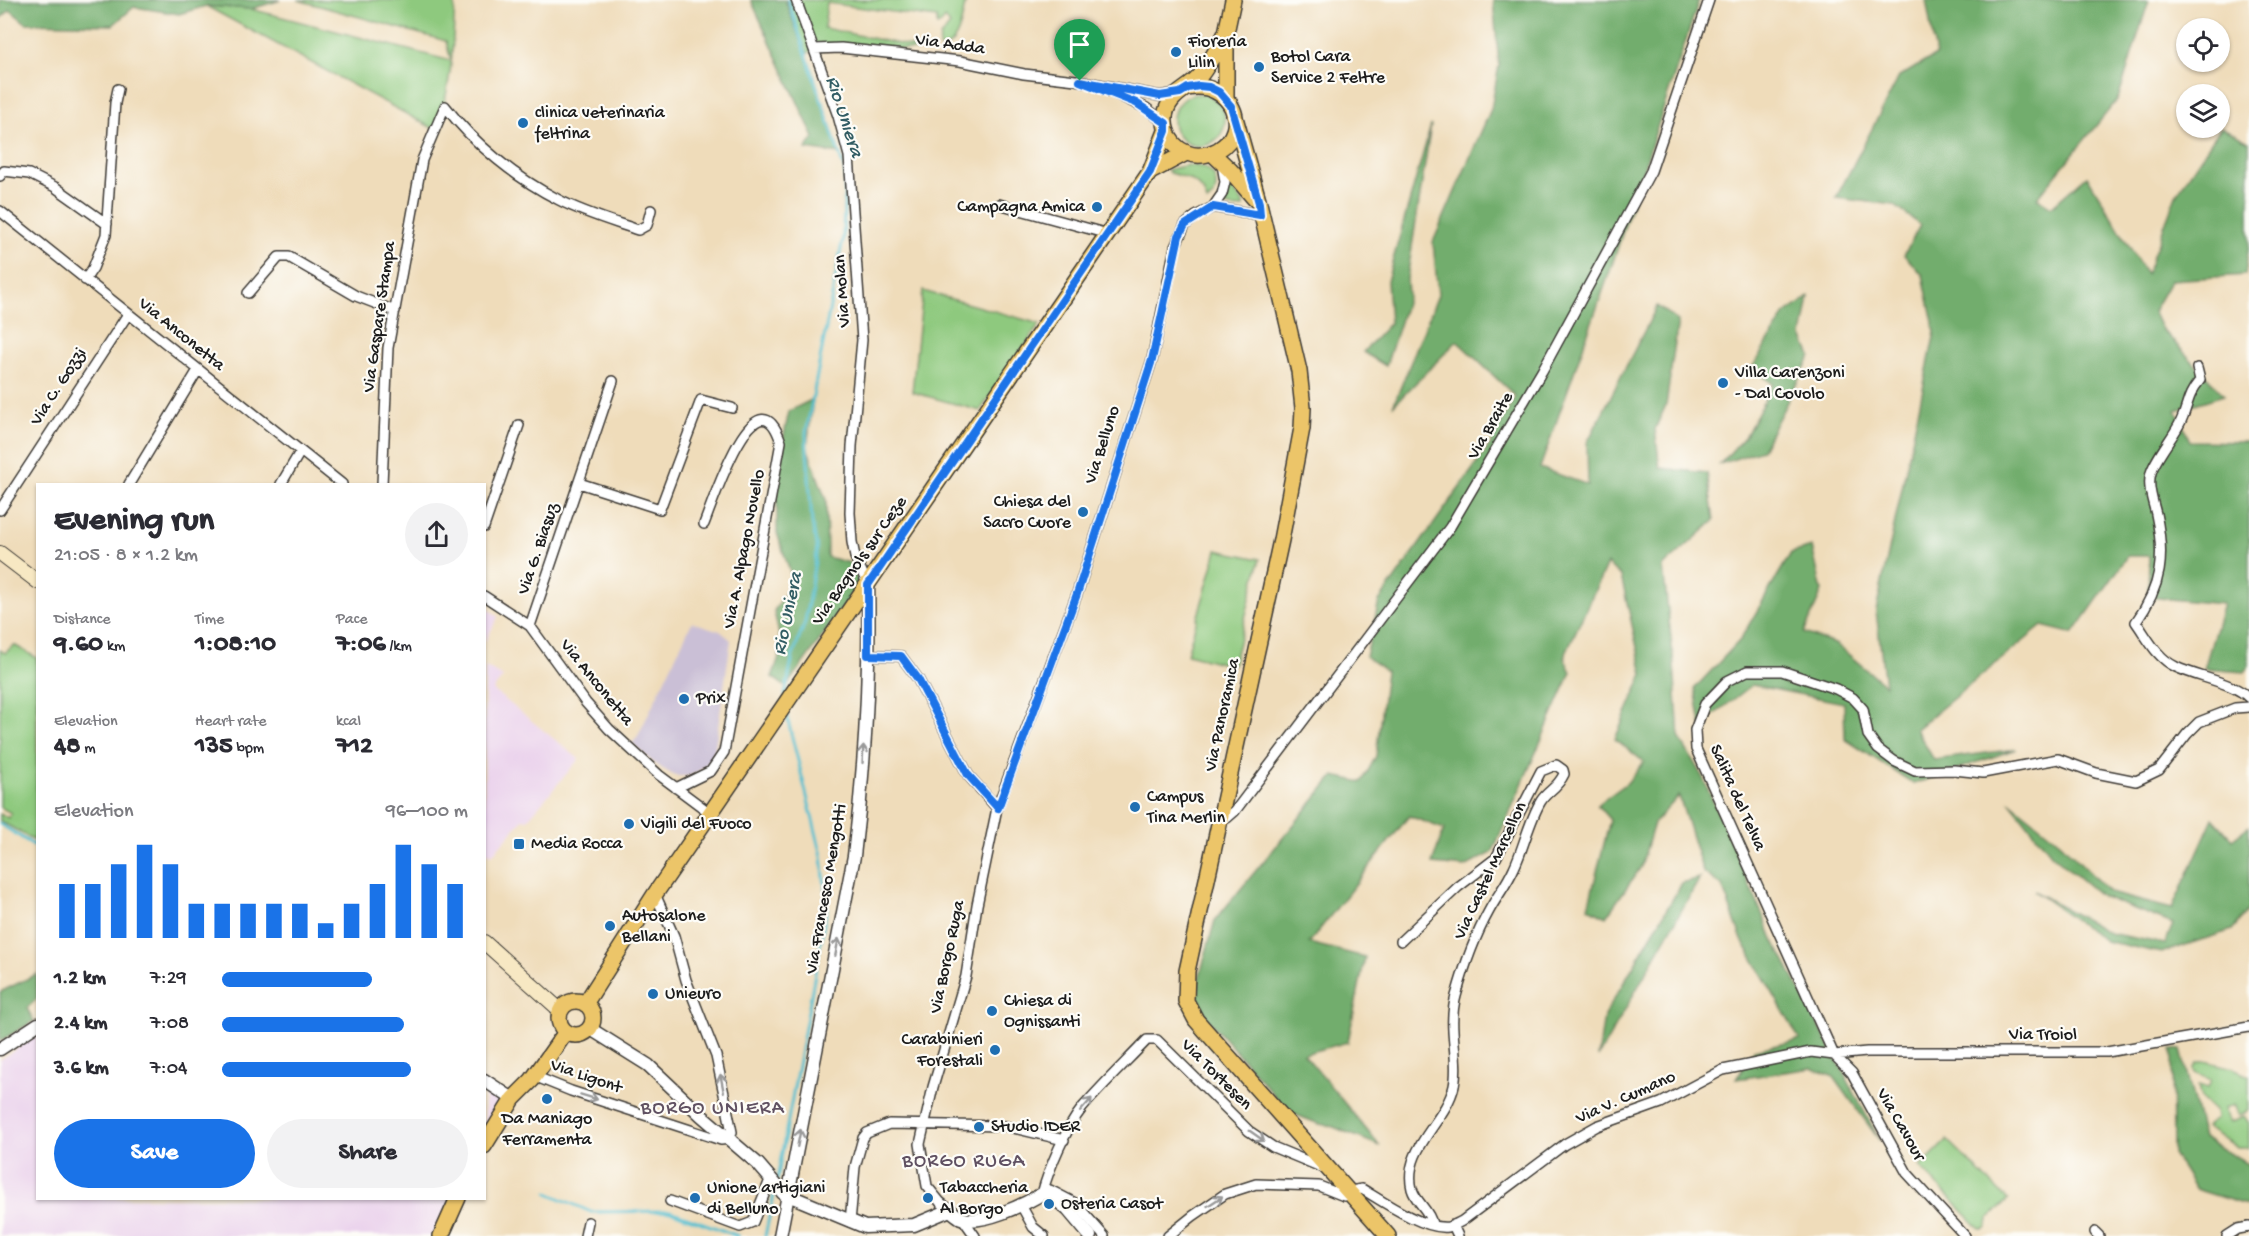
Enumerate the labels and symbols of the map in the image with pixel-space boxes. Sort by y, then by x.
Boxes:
pin [1054,19,1105,81]
street label: Via Adda [913,30,987,60]
place label: Fioreria Lilin [1187,32,1247,74]
marker: Fioreria Lilin [1169,45,1183,59]
place label: Botol Cara Service 2 Feltre [1270,47,1386,89]
marker: Botol Cara Service 2 Feltre [1252,60,1266,74]
water label: Rio Uniera [819,74,867,162]
place label: clinica veterinaria feltrina [534,103,666,145]
marker: clinica veterinaria feltrina [516,116,530,130]
place label: Campagna Amica [957,197,1086,218]
marker: Campagna Amica [1090,200,1104,214]
street label: Via Gaspare Stampa [359,239,401,395]
street label: Via Molan [830,254,856,329]
street label: Via Anconetta [133,293,229,377]
street label: Via C. Gozzi [26,344,92,431]
place label: Villa Carenzoni - Dal Covolo [1734,363,1845,405]
marker: Villa Carenzoni - Dal Covolo [1716,376,1730,390]
street label: Via Braite [1463,388,1519,464]
street label: Via Belluno [1080,403,1125,488]
street label: Via A. Alpago Novello [719,468,771,631]
street label: Via Bagnols sur Ceze [807,492,913,630]
place label: Chiesa del Sacro Cuore [983,492,1072,534]
street label: Via G. Biasuz [513,499,565,599]
marker: Chiesa del Sacro Cuore [1076,505,1090,519]
water label: Rio Uniera [769,569,809,657]
street label: Via Anconetta [554,635,638,731]
street label: Via Panoramica [1201,656,1245,774]
place label: Prix [695,689,726,710]
marker: Prix [677,692,691,706]
street label: Salita del Telva [1704,742,1770,855]
one-way arrow [858,744,869,764]
place label: Campus Tina Merlin [1146,787,1226,829]
street label: Via Castel Marcellon [1449,798,1532,944]
marker: Campus Tina Merlin [1128,800,1142,814]
street label: Via Francesco Mengotti [802,802,852,977]
place label: Vigili del Fuoco [640,814,752,835]
marker: Vigili del Fuoco [622,817,636,831]
place label: Media Rocca [531,834,623,855]
marker: Media Rocca [512,837,526,851]
street label: Via Borgo Ruga [926,898,970,1016]
place label: Autosalone Bellani [621,906,706,948]
marker: Autosalone Bellani [603,919,617,933]
one-way arrow [832,937,843,957]
place label: Unieuro [665,984,721,1005]
marker: Unieuro [646,987,660,1001]
place label: Chiesa di Ognissanti [1004,991,1081,1033]
marker: Chiesa di Ognissanti [985,1004,999,1018]
street label: Via Troiol [2008,1025,2077,1046]
place label: Carabinieri Forestali [901,1030,983,1072]
street label: Via Tortesen [1175,1034,1256,1115]
marker: Carabinieri Forestali [988,1043,1002,1057]
street label: Via Ligont [547,1055,626,1100]
street label: Via V. Cumano [1572,1067,1679,1130]
one-way arrow [716,1074,727,1093]
street label: Via Cavour [1870,1084,1930,1166]
marker: Da Maniago Ferramenta [540,1092,554,1106]
one-way arrow [579,1092,598,1103]
one-way arrow [1080,1097,1093,1113]
district label: BORGO UNIERA [640,1098,785,1121]
place label: Da Maniago Ferramenta [501,1109,593,1151]
place label: Studio IDER [991,1117,1080,1138]
marker: Studio IDER [972,1120,986,1134]
one-way arrow [794,1129,805,1148]
one-way arrow [1248,1130,1264,1142]
district label: BORGO RUGA [901,1151,1026,1174]
place label: Unione artigiani di Belluno [707,1178,826,1220]
place label: Tabaccheria Al Borgo [939,1178,1029,1220]
marker: Unione artigiani di Belluno [688,1191,702,1205]
marker: Tabaccheria Al Borgo [921,1191,935,1205]
place label: Osteria Casot [1061,1194,1164,1215]
one-way arrow [1206,1195,1223,1208]
marker: Osteria Casot [1042,1197,1056,1211]

